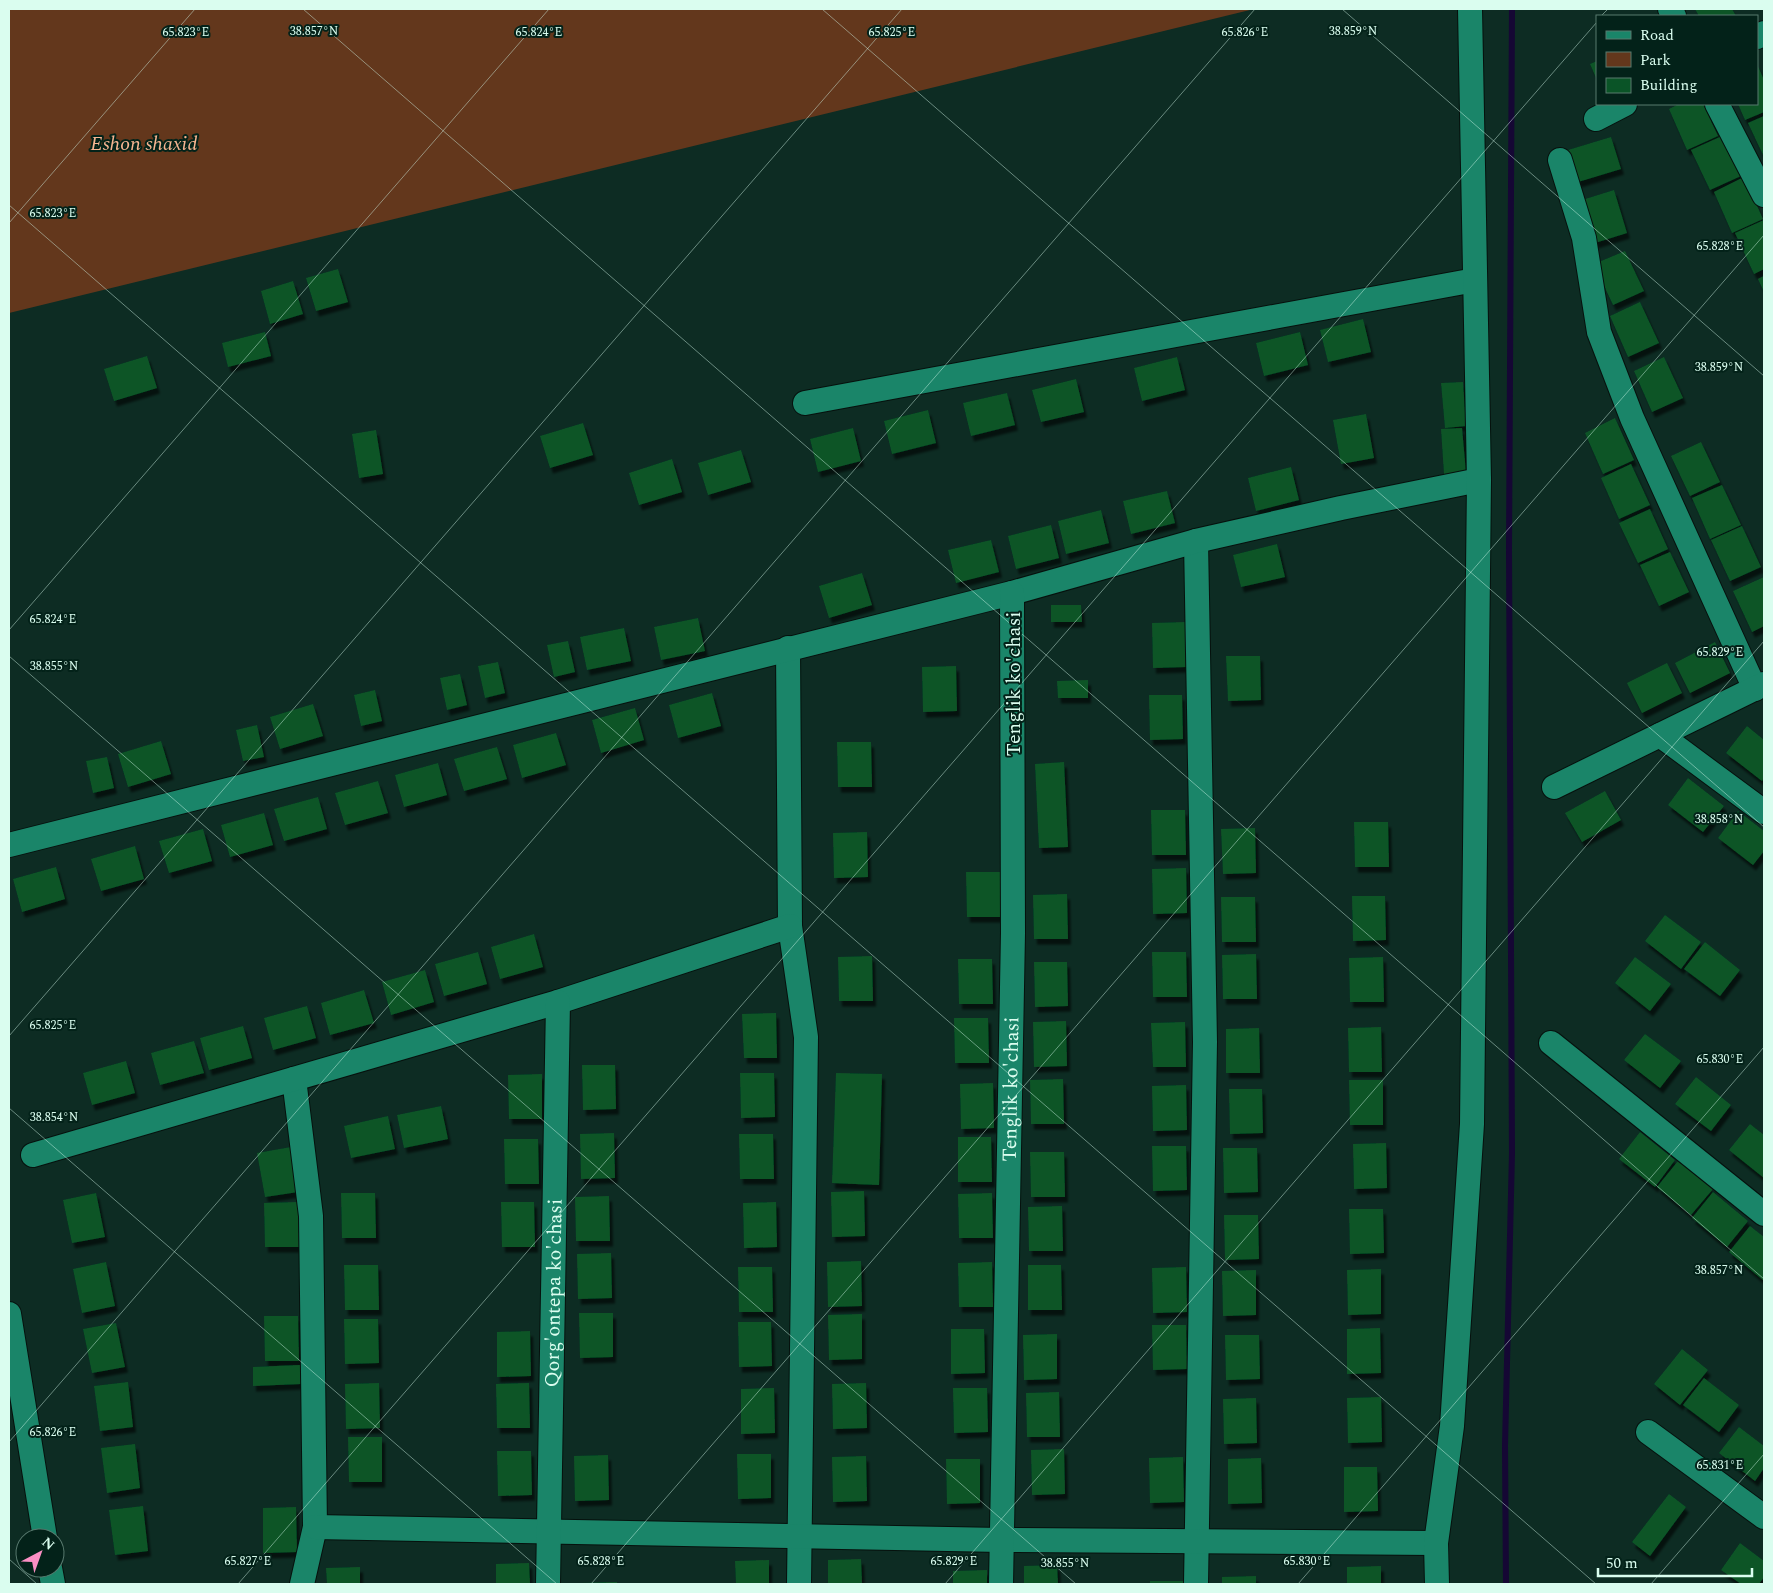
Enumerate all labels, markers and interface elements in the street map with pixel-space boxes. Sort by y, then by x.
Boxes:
legend [1596,15,1758,105]
text: 38.857°N [290,22,338,41]
text: 38.859°N [1329,22,1377,41]
text: 65.823°E [163,23,209,42]
text: 65.824°E [516,23,562,42]
text: 65.825°E [869,23,915,42]
text: 65.826°E [1222,23,1268,42]
text: Road [1640,24,1674,47]
text: Park [1640,49,1671,72]
text: Building [1640,74,1697,97]
park label: Eshon shaxid [90,129,198,159]
text: 65.823°E [30,204,76,223]
text: 65.828°E [1697,237,1743,256]
text: 38.859°N [1695,358,1743,377]
text: 65.824°E [30,610,76,629]
street label: Tenglik ko'chasi [999,611,1029,757]
text: 65.829°E [1697,643,1743,662]
text: 38.855°N [30,657,78,676]
text: 38.858°N [1695,810,1743,829]
text: 65.825°E [30,1016,76,1035]
street label: Tenglik ko'chasi [995,1016,1027,1162]
text: 65.830°E [1697,1050,1743,1069]
text: 38.854°N [30,1108,78,1127]
street label: Qorg'ontepa ko'chasi [537,1198,571,1388]
text: 38.857°N [1695,1261,1743,1280]
text: 65.826°E [30,1423,76,1442]
text: 65.831°E [1697,1456,1743,1475]
north arrow [15,1528,65,1578]
text: N [37,1532,59,1555]
scale bar [1598,1546,1752,1578]
text: 65.827°E [225,1552,271,1571]
text: 65.828°E [578,1552,624,1571]
text: 65.829°E [931,1552,977,1571]
text: 65.830°E [1284,1552,1330,1571]
text: 50 m [1606,1552,1638,1575]
text: 38.855°N [1041,1554,1089,1573]

